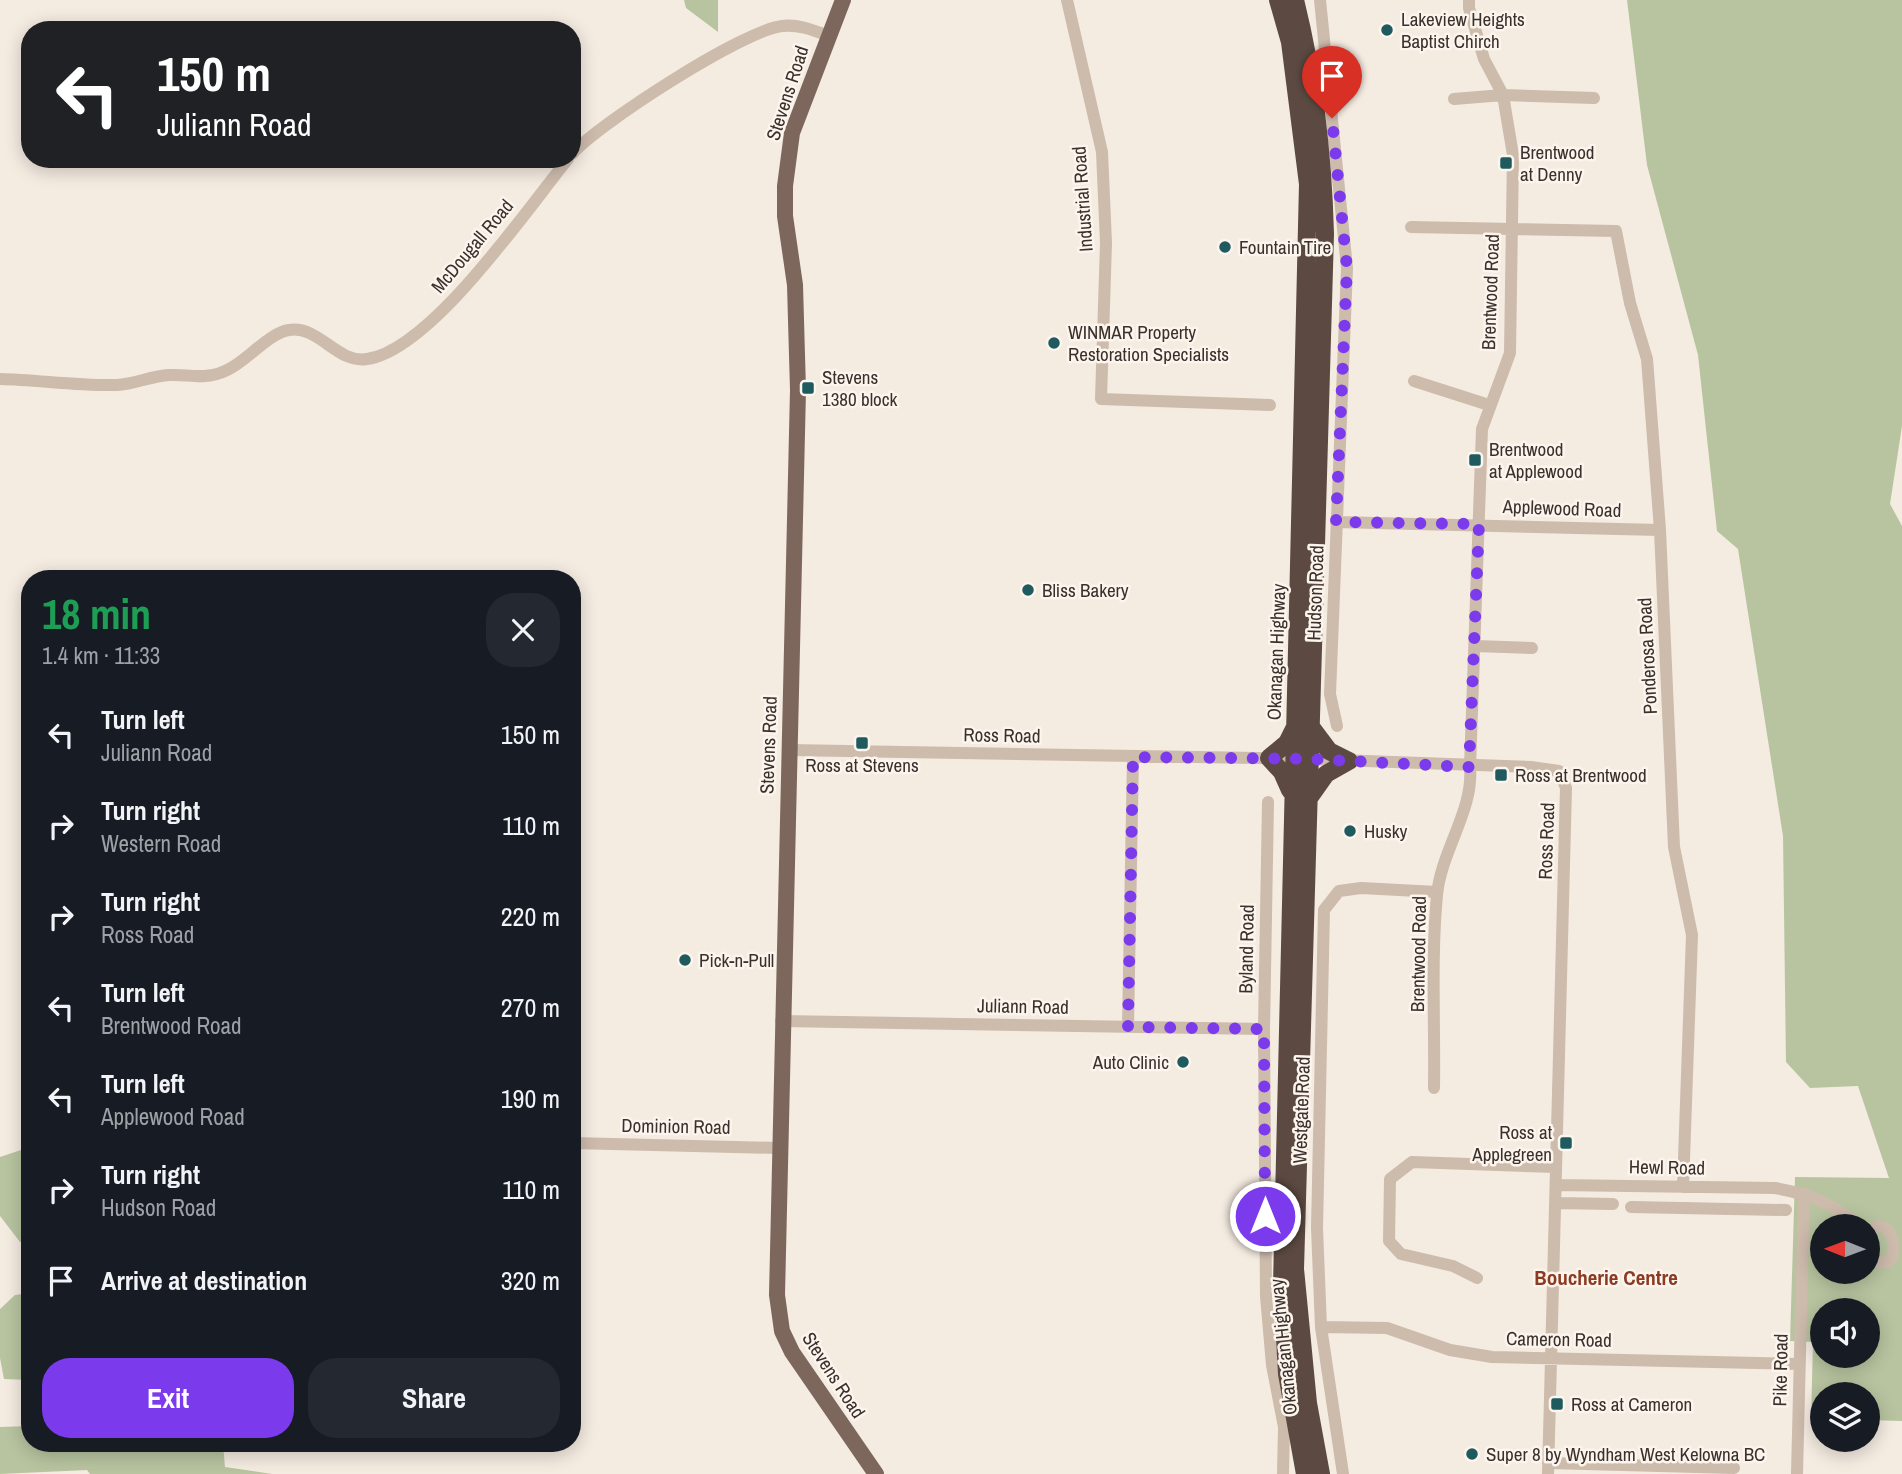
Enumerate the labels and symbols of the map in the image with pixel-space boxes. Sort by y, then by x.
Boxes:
place label: Lakeview Heights Baptist Chirch [1401,6,1525,54]
marker: Lakeview Heights Baptist Chirch [1379,22,1395,38]
street label: Stevens Road [760,42,814,144]
pin [1302,46,1362,118]
place label: Brentwood at Denny [1520,139,1594,187]
street label: Industrial Road [1065,145,1099,253]
marker: Brentwood at Denny [1498,155,1514,171]
street label: McDougall Road [425,194,519,298]
place label: Fountain Tire [1239,234,1331,260]
street label: Brentwood Road [1475,234,1505,350]
marker: Fountain Tire [1217,239,1233,255]
place label: WINMAR Property Restoration Specialists [1068,319,1229,367]
marker: WINMAR Property Restoration Specialists [1046,335,1062,351]
place label: Stevens 1380 block [822,364,898,412]
marker: Stevens 1380 block [800,380,816,396]
place label: Brentwood at Applewood [1489,436,1583,484]
marker: Brentwood at Applewood [1467,452,1483,468]
street label: Applewood Road [1501,493,1622,523]
street label: Hudson Road [1300,545,1330,641]
place label: Bliss Bakery [1042,577,1129,603]
marker: Bliss Bakery [1020,582,1036,598]
street label: Okanagan Highway [1261,583,1291,721]
street label: Ponderosa Road [1631,597,1663,715]
street label: Stevens Road [753,696,783,794]
street label: Ross Road [963,721,1041,749]
marker: Ross at Stevens [854,735,870,751]
place label: Ross at Stevens [805,752,919,778]
place label: Ross at Brentwood [1515,762,1647,788]
marker: Ross at Brentwood [1493,767,1509,783]
street label: Ross Road [1532,802,1560,880]
place label: Husky [1364,818,1407,844]
marker: Husky [1342,823,1358,839]
street label: Brentwood Road [1404,896,1432,1012]
street label: Byland Road [1232,904,1260,994]
place label: Pick-n-Pull [699,947,774,973]
marker: Pick-n-Pull [677,952,693,968]
street label: Juliann Road [977,992,1069,1020]
place label: Auto Clinic [1092,1049,1169,1075]
marker: Auto Clinic [1175,1054,1191,1070]
street label: Westgate Road [1286,1056,1316,1164]
street label: Dominion Road [621,1112,731,1140]
place label: Ross at Applegreen [1471,1119,1553,1167]
marker: Ross at Applegreen [1558,1135,1574,1151]
street label: Hewl Road [1629,1153,1705,1181]
position arrow [1228,1179,1302,1253]
north arrow [1810,1214,1880,1284]
district label: Boucherie Centre [1534,1263,1678,1292]
street label: Okanagan Highway [1263,1277,1303,1416]
street label: Cameron Road [1506,1325,1612,1353]
street label: Stevens Road [796,1327,872,1423]
street label: Pike Road [1766,1333,1794,1407]
place label: Ross at Cameron [1571,1391,1692,1417]
marker: Ross at Cameron [1549,1396,1565,1412]
place label: Super 8 by Wyndham West Kelowna BC [1486,1441,1765,1467]
marker: Super 8 by Wyndham West Kelowna BC [1464,1446,1480,1462]

